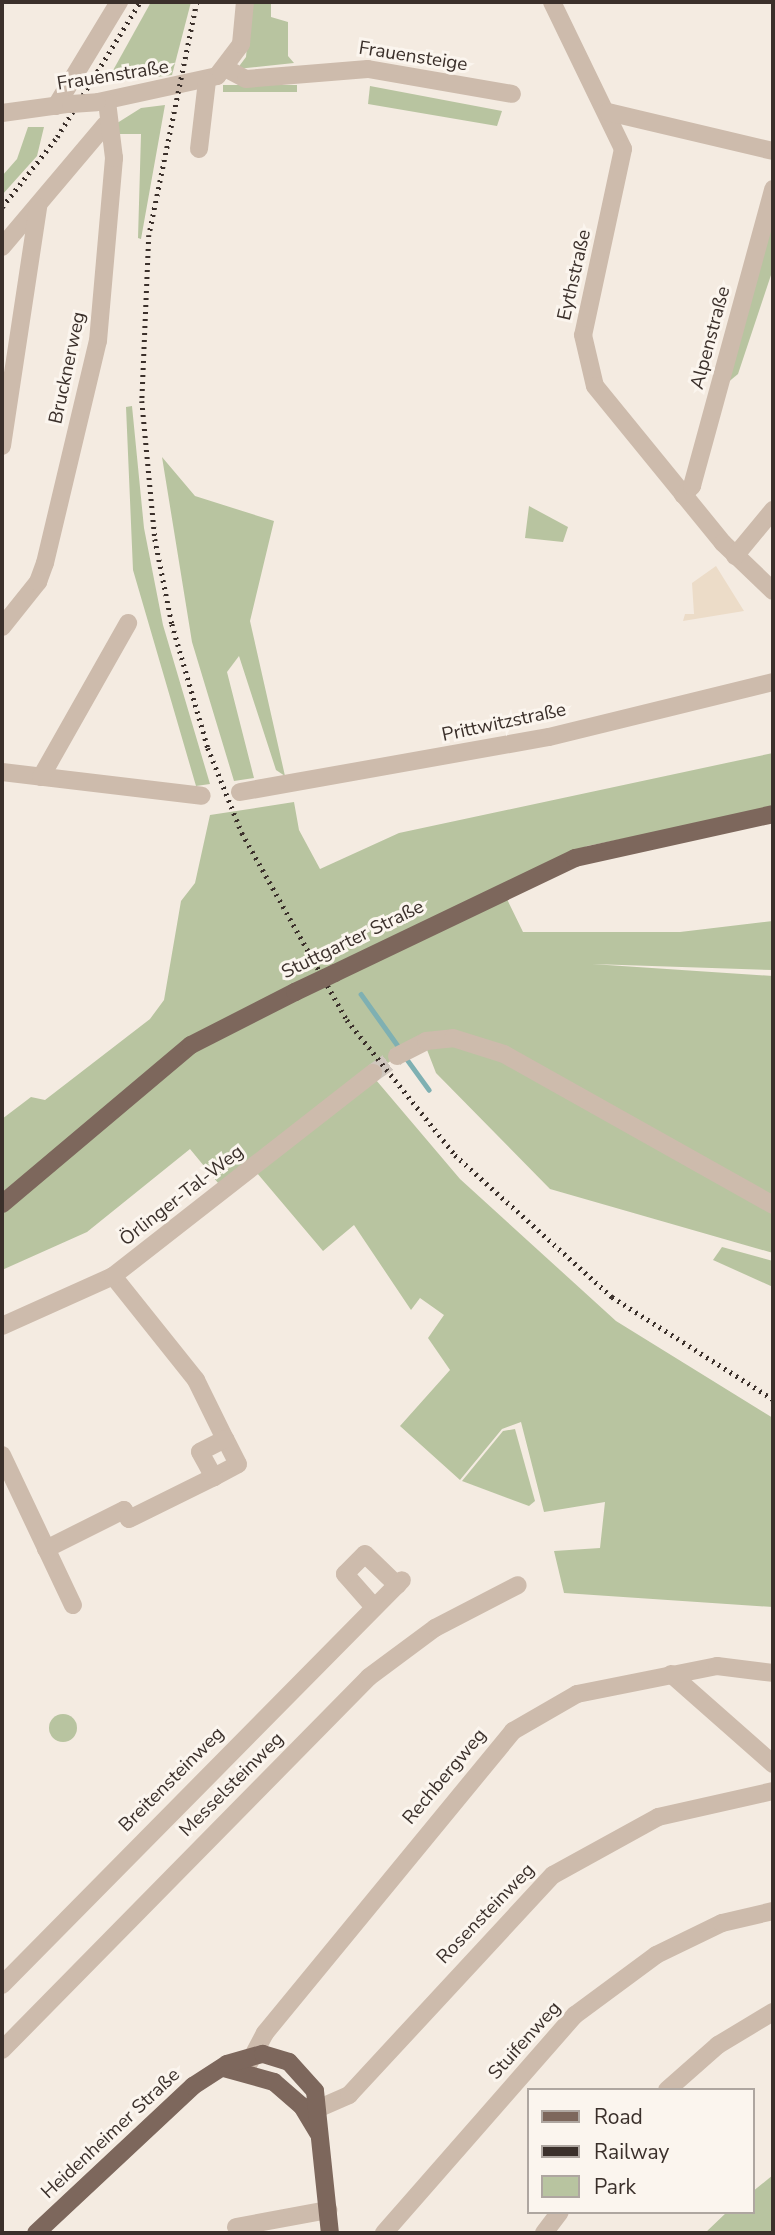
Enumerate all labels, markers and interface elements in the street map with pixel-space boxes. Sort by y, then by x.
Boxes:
street label: Frauensteige [357,37,469,77]
street label: Frauenstraße [56,56,170,96]
street label: Eythstraße [553,227,597,323]
street label: Alpenstraße [686,284,736,392]
street label: Brucknerweg [45,310,91,426]
street label: Prittwitzstraße [440,699,568,747]
street label: Stuttgarter Straße [278,896,428,984]
street label: Örlinger-Tal-Weg [116,1141,248,1251]
street label: Breitensteinweg [115,1723,229,1837]
street label: Rechbergweg [398,1724,492,1830]
street label: Messelsteinweg [175,1728,289,1842]
street label: Rosensteinweg [432,1859,540,1969]
street label: Stuifenweg [484,1997,566,2085]
street label: Heidenheimer Straße [37,2064,185,2204]
legend [526,2088,754,2214]
text: Road [594,2103,643,2131]
text: Railway [594,2138,669,2166]
text: Park [594,2173,636,2201]

